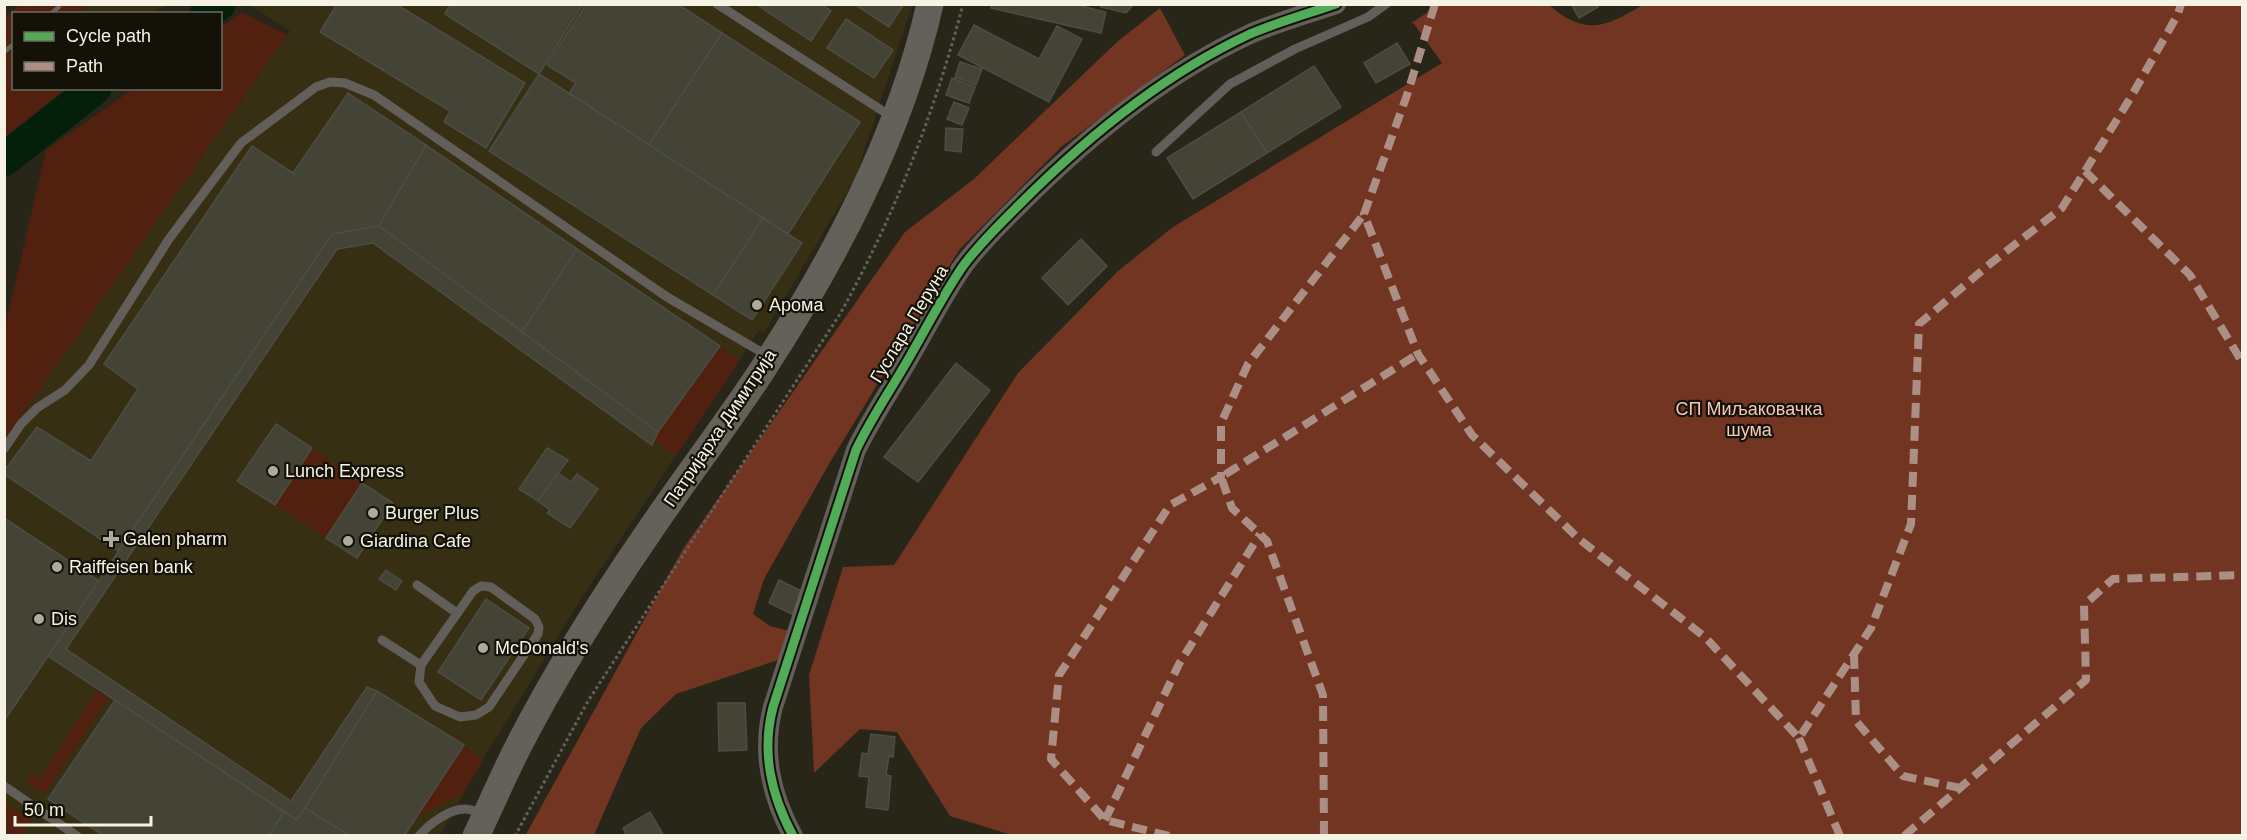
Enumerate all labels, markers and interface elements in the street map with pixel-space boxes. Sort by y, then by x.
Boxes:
legend [12,12,222,90]
text: Cycle path [66,26,151,46]
text: Path [66,56,103,76]
street label: Гуслара Перуна [866,261,952,386]
place label: Арома [769,295,824,315]
marker: Арома [750,298,764,312]
street label: Патријарха Димитрија [660,345,781,510]
park label: СП Миљаковачка шума [1675,399,1823,440]
place label: Lunch Express [285,461,404,481]
marker: Lunch Express [266,464,280,478]
place label: Burger Plus [385,503,479,523]
marker: Burger Plus [366,506,380,520]
place label: Galen pharm [123,529,227,549]
place label: Giardina Cafe [360,531,471,551]
marker: Galen pharm [104,532,118,546]
marker: Giardina Cafe [341,534,355,548]
place label: Raiffeisen bank [69,557,194,577]
marker: Raiffeisen bank [50,560,64,574]
place label: Dis [51,609,77,629]
marker: Dis [32,612,46,626]
place label: McDonald's [495,638,588,658]
marker: McDonald's [476,641,490,655]
scale bar [15,789,152,827]
text: 50 m [24,800,64,820]

